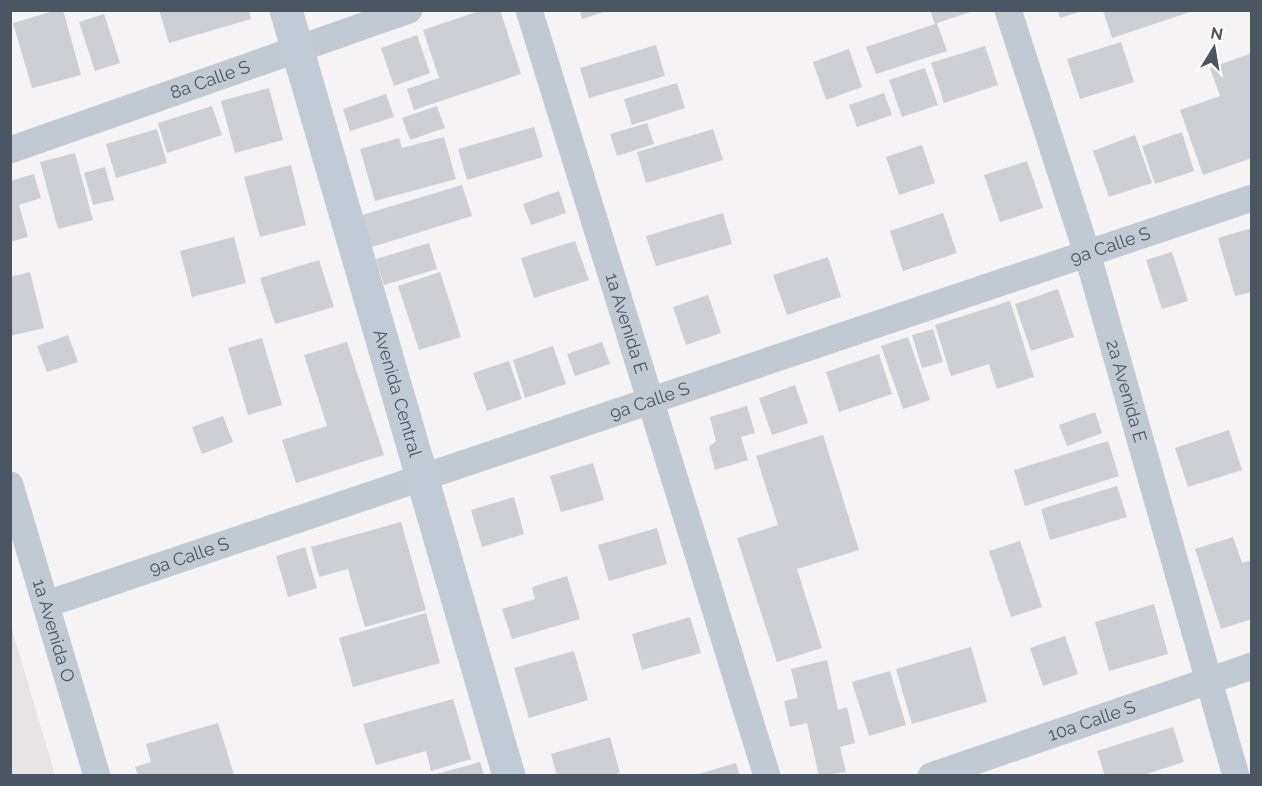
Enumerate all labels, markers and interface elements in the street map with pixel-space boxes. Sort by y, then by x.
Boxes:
north arrow [1184,18,1244,78]
text: N [1209,23,1225,44]
street label: 8a Calle S [167,56,253,103]
street label: 9a Calle S [1067,222,1153,268]
street label: 1a Avenida E [601,270,652,376]
street label: Avenida Central [369,327,427,459]
street label: 2a Avenida E [1102,337,1151,445]
street label: 9a Calle S [607,377,692,424]
street label: 9a Calle S [146,532,232,579]
street label: 1a Avenida O [29,576,79,685]
street label: 10a Calle S [1045,696,1138,745]

